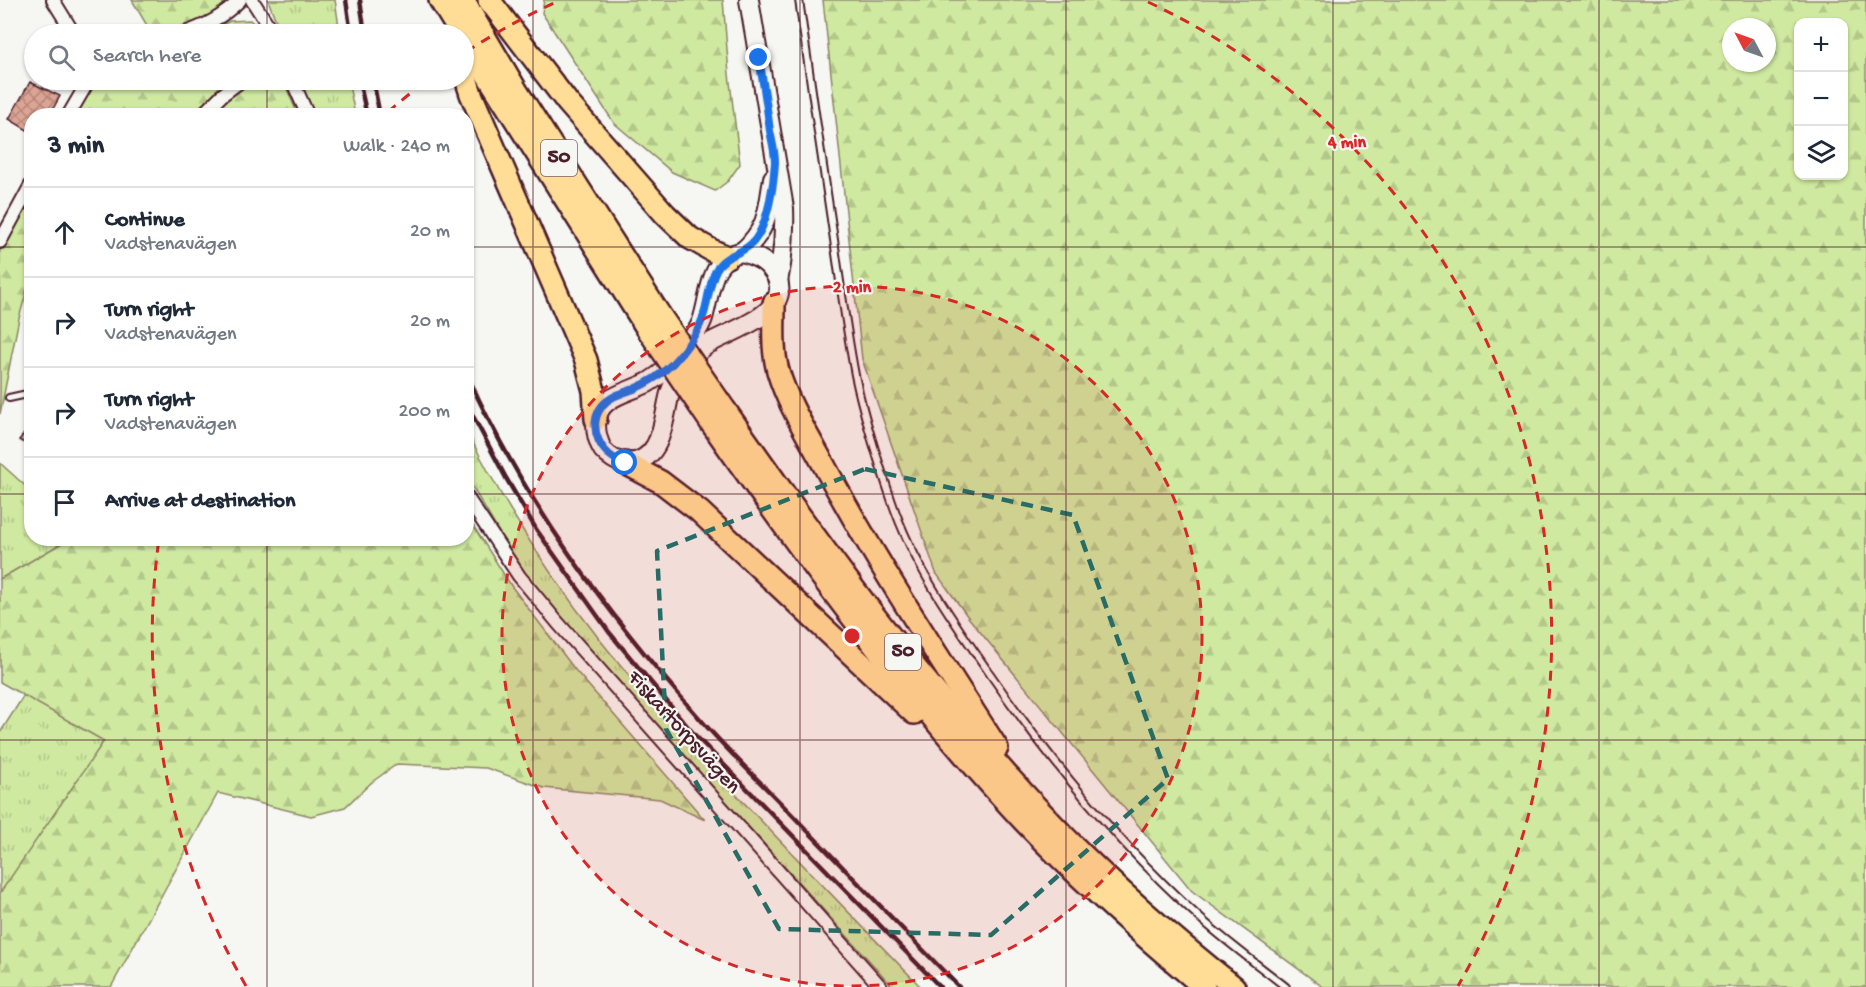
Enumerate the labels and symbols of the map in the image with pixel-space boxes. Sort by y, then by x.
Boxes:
north arrow [1722,18,1776,72]
route end [745,44,771,70]
text: 4 min [1327,133,1366,154]
road number: 50 [541,140,577,176]
text: 2 min [833,278,872,299]
route start [611,449,637,475]
centre of rings [842,626,862,646]
road number: 50 [885,634,921,670]
street label: Fiskartorpsvägen [620,665,746,801]

